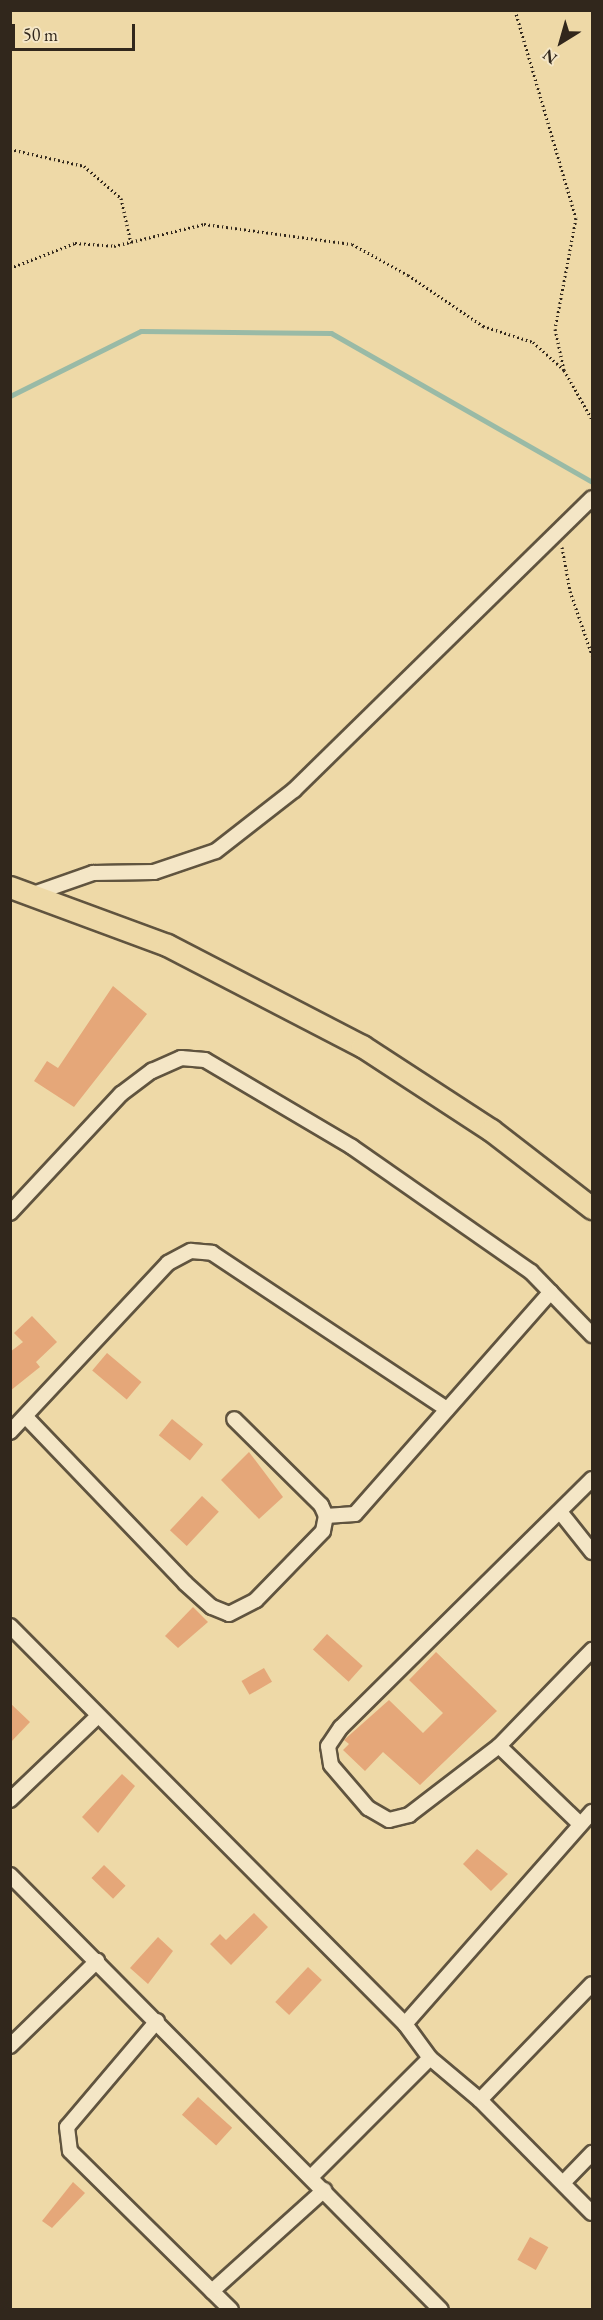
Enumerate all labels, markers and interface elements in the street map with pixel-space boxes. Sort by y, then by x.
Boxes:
scale bar [15,12,138,50]
north arrow [531,12,591,72]
text: 50 m [23,23,58,46]
text: N [538,44,561,69]

